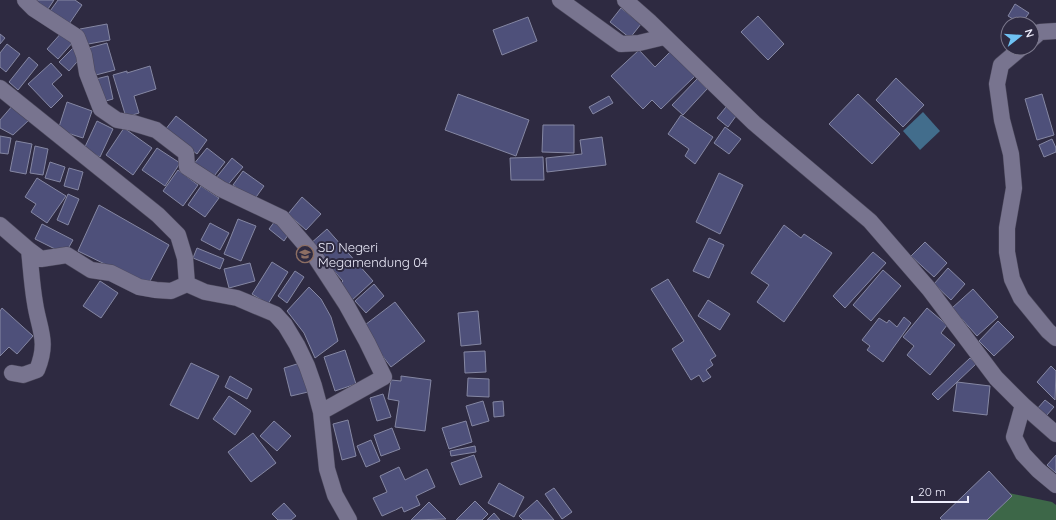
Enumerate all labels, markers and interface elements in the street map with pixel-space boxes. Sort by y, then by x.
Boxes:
north arrow [1000,16,1040,56]
text: N [1022,27,1037,39]
place label: SD Negeri Megamendung 04 [318,239,428,270]
school or university icon: SD Negeri Megamendung 04 [295,244,315,264]
scale bar [912,478,968,504]
text: 20 m [918,484,946,499]

